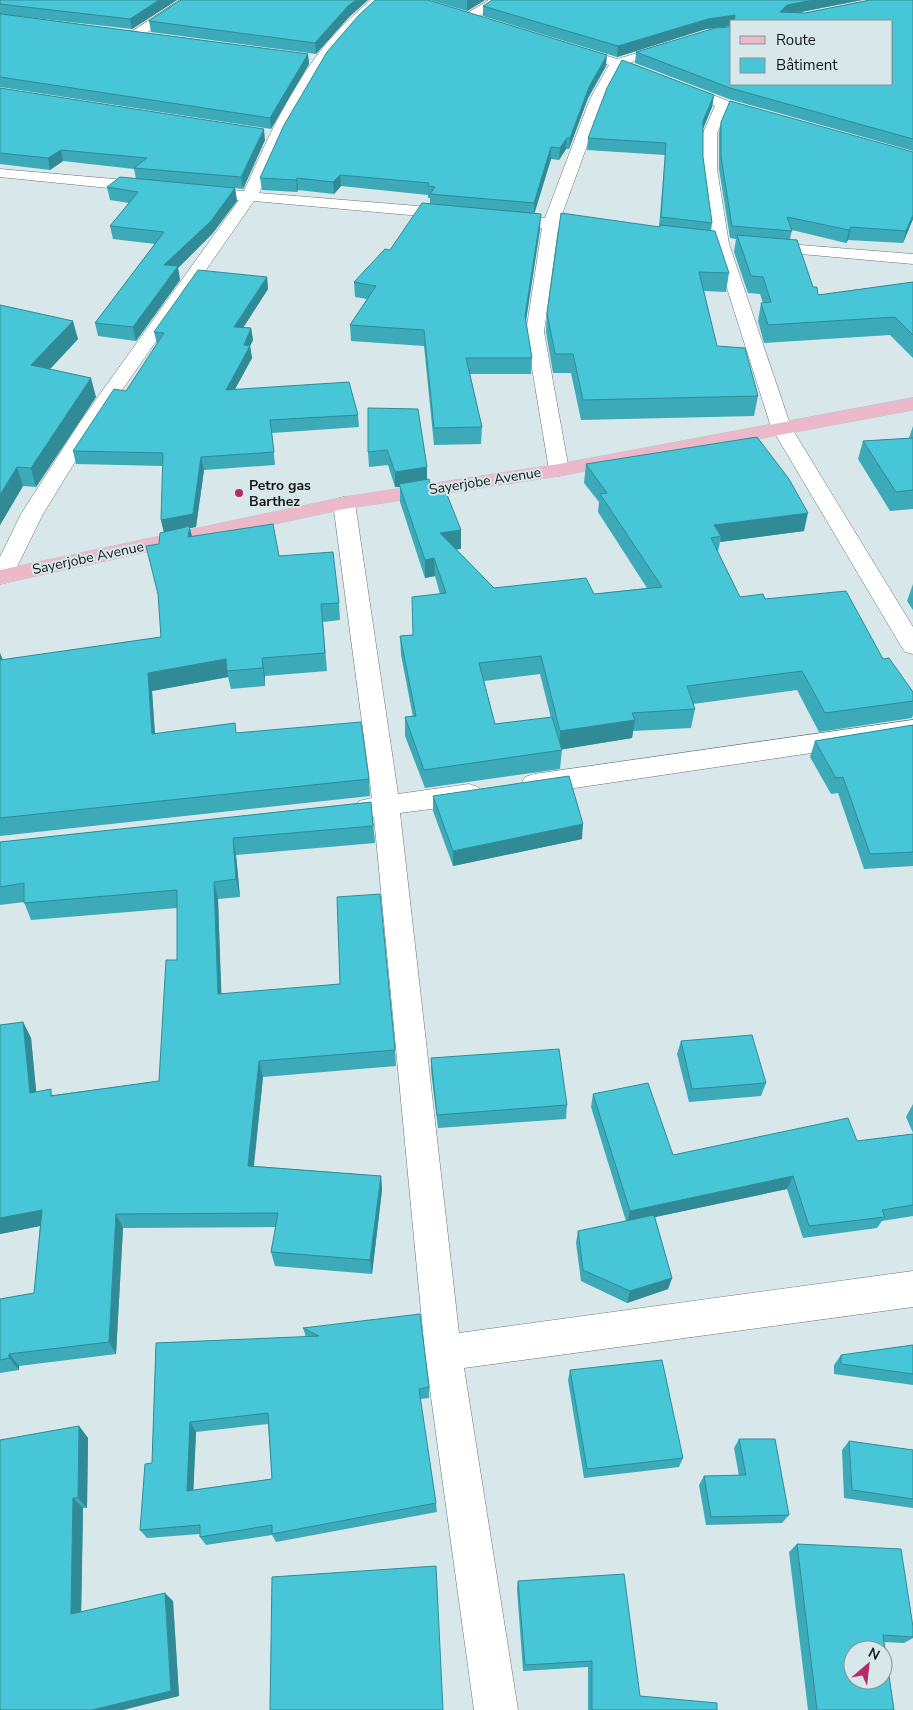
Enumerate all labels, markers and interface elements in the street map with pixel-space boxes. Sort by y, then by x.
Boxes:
legend [730,20,893,85]
text: Route [776,30,816,50]
text: Bâtiment [776,55,838,75]
street label: Sayerjobe Avenue [427,463,543,499]
place label: Petro gas Barthez [249,476,311,511]
marker: Petro gas Barthez [233,487,245,499]
street label: Sayerjobe Avenue [31,537,145,579]
north arrow [843,1640,893,1690]
text: N [865,1643,883,1665]

